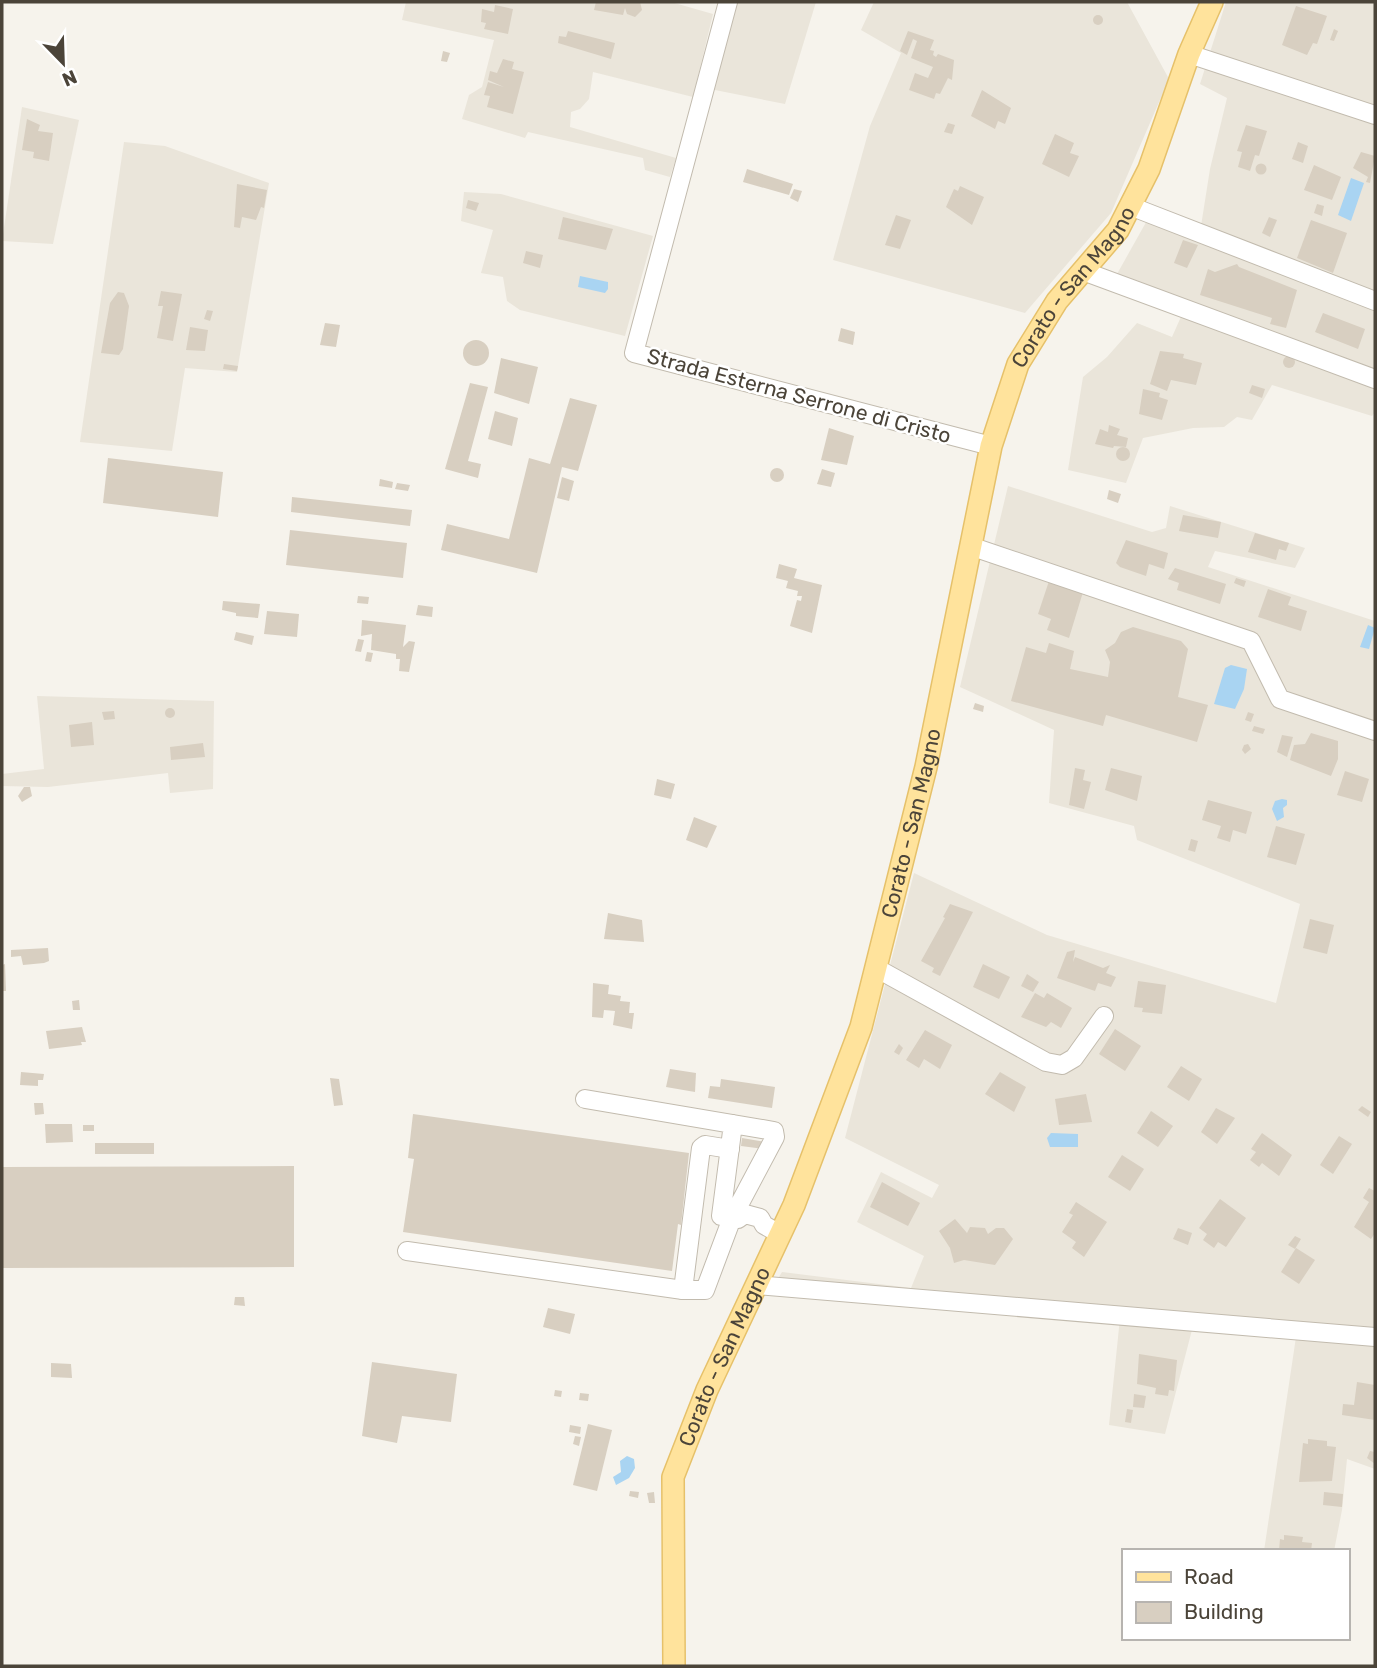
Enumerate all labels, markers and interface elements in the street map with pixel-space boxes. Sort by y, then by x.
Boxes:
north arrow [28,28,98,98]
text: N [59,65,80,91]
street label: Corato - San Magno [1006,202,1140,372]
street label: Strada Esterna Serrone di Cristo [644,343,954,448]
street label: Corato - San Magno [876,726,946,920]
street label: Corato - San Magno [673,1263,775,1450]
legend [1122,1549,1349,1640]
text: Road [1184,1564,1234,1589]
text: Building [1184,1599,1264,1624]

